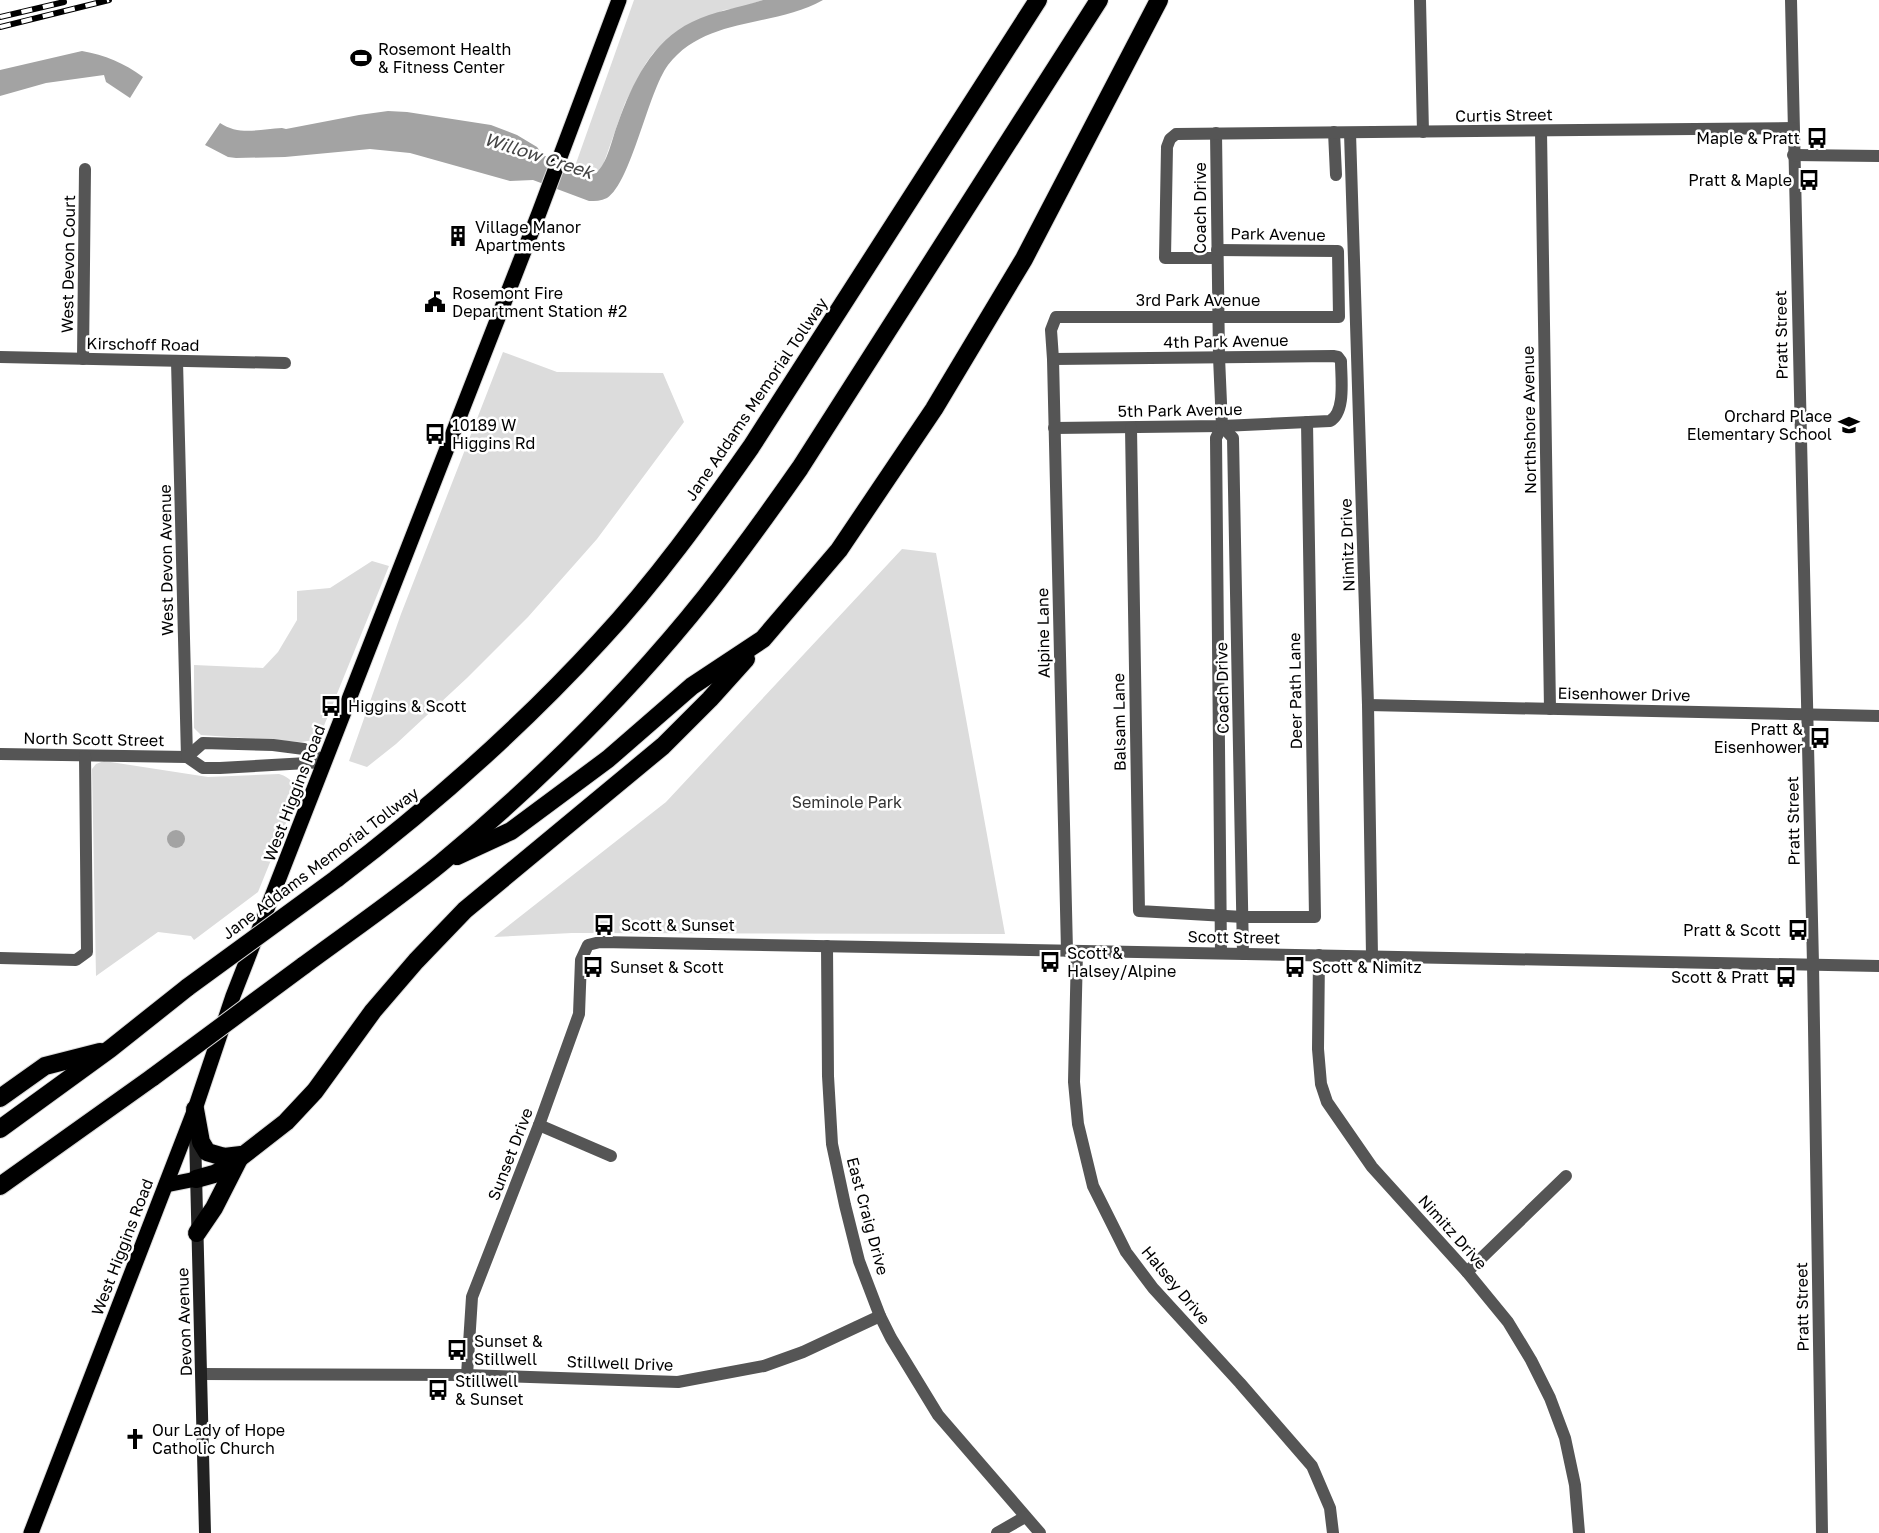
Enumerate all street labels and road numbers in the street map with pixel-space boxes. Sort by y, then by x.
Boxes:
street label: Curtis Street [1455,104,1553,126]
street label: Coach Drive [1190,162,1210,254]
street label: West Devon Court [57,195,79,333]
street label: Park Avenue [1230,223,1326,245]
street label: 3rd Park Avenue [1136,290,1260,310]
street label: Pratt Street [1770,290,1792,380]
street label: Jane Addams Memorial Tollway [680,294,832,504]
street label: 4th Park Avenue [1163,330,1289,352]
street label: Kirschoff Road [86,333,200,355]
street label: Northshore Avenue [1518,346,1540,494]
street label: 5th Park Avenue [1118,399,1242,421]
street label: West Devon Avenue [155,484,177,636]
street label: Nimitz Drive [1335,498,1359,592]
street label: Alpine Lane [1032,588,1054,678]
street label: Deer Path Lane [1284,632,1306,750]
street label: Coach Drive [1211,642,1233,734]
street label: Balsam Lane [1108,673,1130,771]
street label: Eisenhower Drive [1557,683,1691,705]
street label: West Higgins Road [259,722,329,864]
street label: North Scott Street [23,728,165,750]
street label: Pratt Street [1782,776,1804,866]
street label: Jane Addams Memorial Tollway [218,782,422,943]
street label: Scott Street [1188,926,1280,948]
street label: Sunset Drive [483,1105,537,1203]
street label: East Craig Drive [843,1155,893,1277]
street label: West Higgins Road [87,1176,157,1318]
street label: Nimitz Drive [1414,1191,1492,1273]
street label: Halsey Drive [1137,1242,1215,1328]
street label: Pratt Street [1791,1262,1813,1352]
street label: Devon Avenue [172,1267,196,1377]
street label: Stillwell Drive [566,1351,674,1375]

